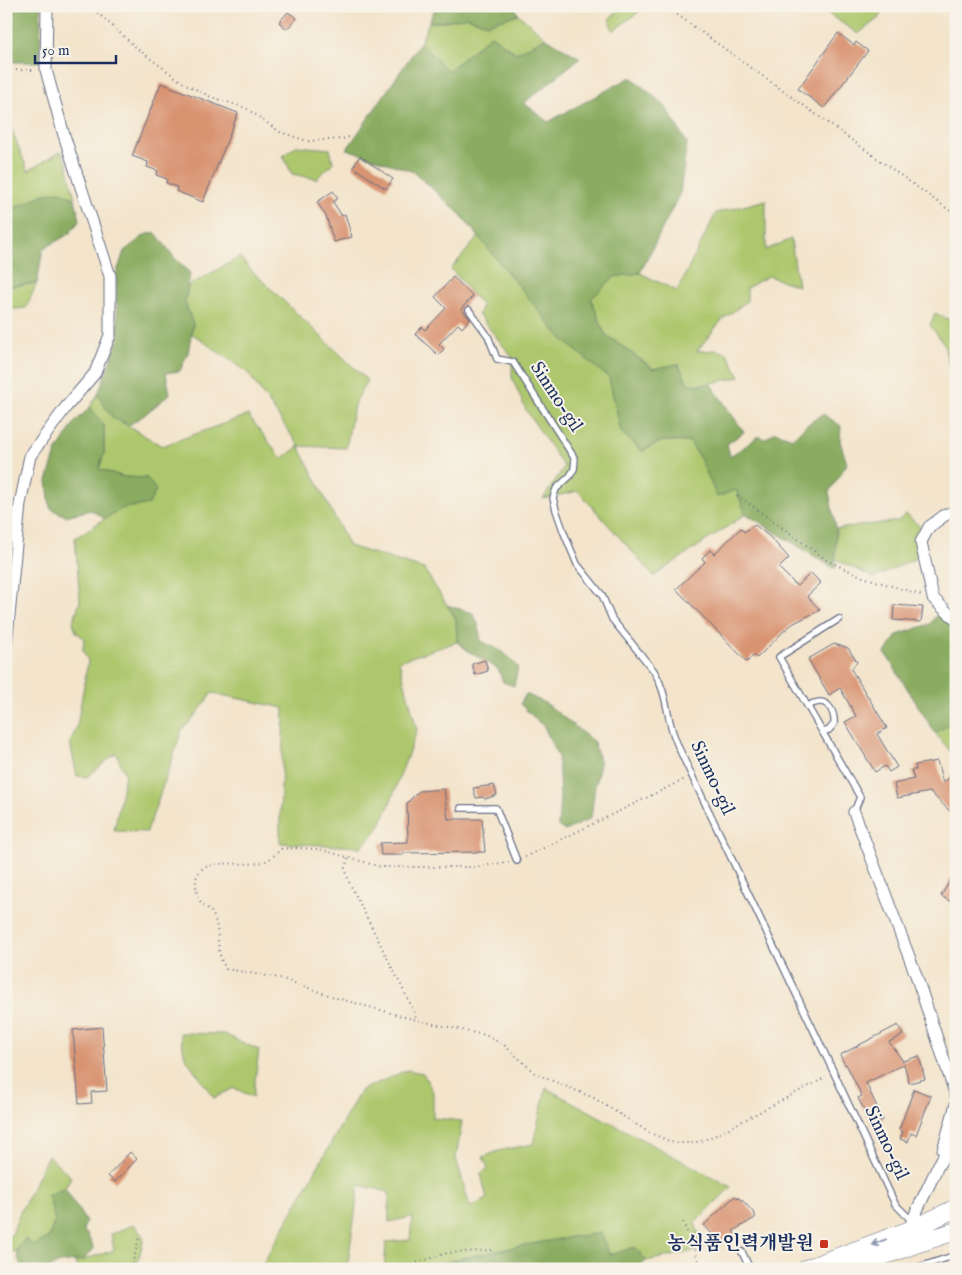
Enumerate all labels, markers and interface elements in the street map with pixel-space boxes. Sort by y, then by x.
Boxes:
scale bar [35,32,116,64]
text: 50 m [42,41,70,60]
street label: Sinmo-gil [524,357,588,437]
street label: Sinmo-gil [684,737,740,820]
street label: Sinmo-gil [858,1102,914,1185]
place label: 농식품인력개발원 [667,1232,814,1256]
marker: 농식품인력개발원 [818,1238,830,1250]
one-way arrow [872,1238,887,1247]

